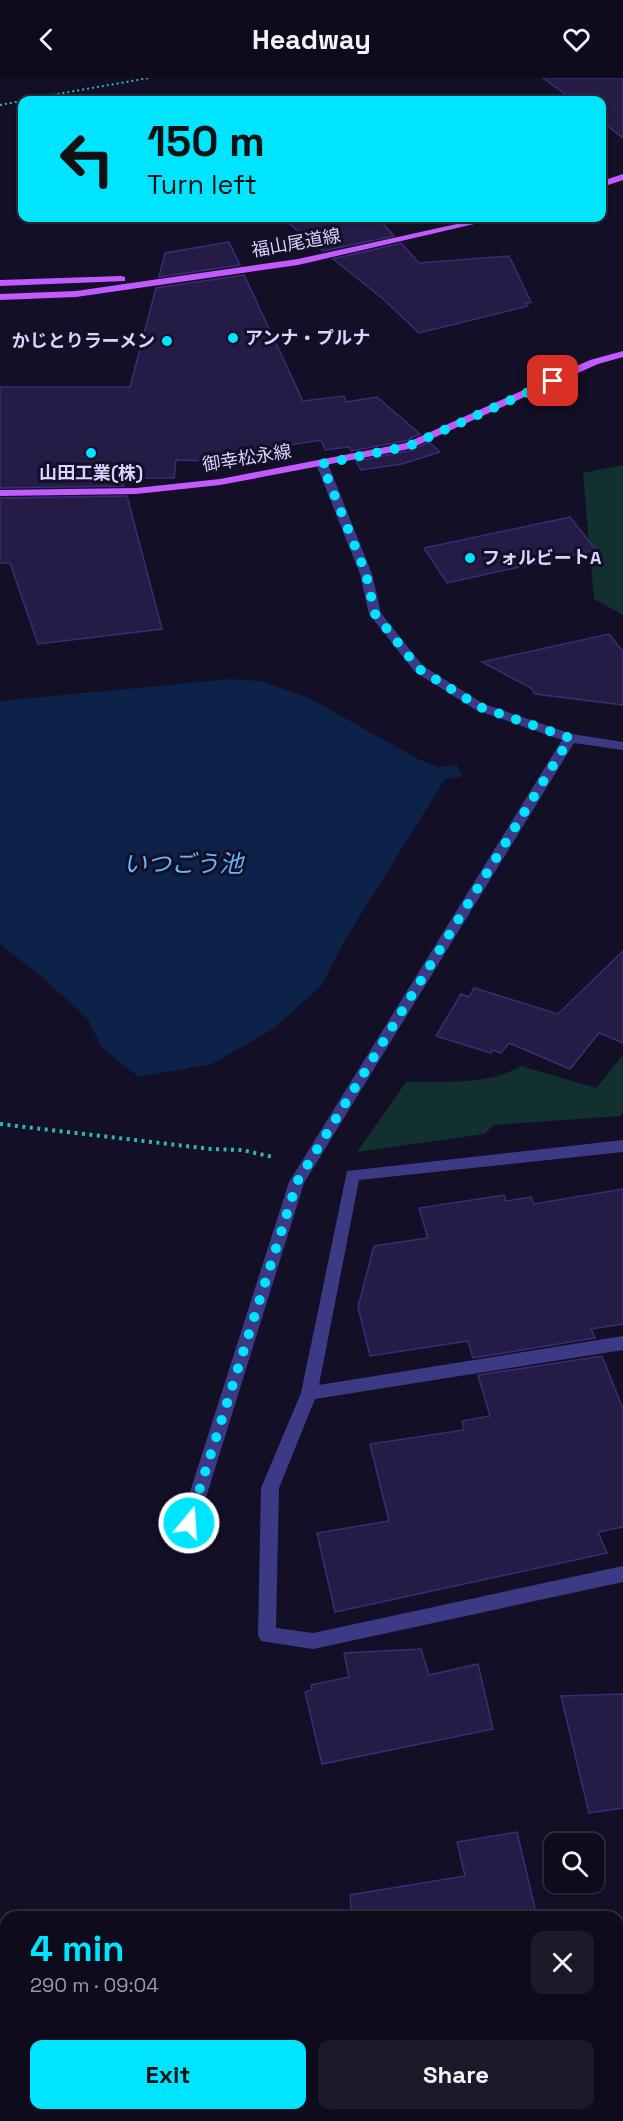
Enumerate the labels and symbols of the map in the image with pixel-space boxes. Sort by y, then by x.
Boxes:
street label: 福山尾道線 [250,223,342,262]
place label: アンナ・プルナ [245,326,370,349]
place label: かじとりラーメン [12,329,155,352]
marker: アンナ・プルナ [226,331,240,345]
marker: かじとりラーメン [160,334,174,348]
pin [527,355,578,406]
street label: 御幸松永線 [201,439,293,476]
marker: 山田工業(株) [84,446,98,460]
place label: 山田工業(株) [39,461,143,484]
place label: フォルビートA [482,546,602,569]
marker: フォルビートA [463,551,477,565]
water label: いつごう池 [123,848,245,879]
position arrow [157,1491,221,1555]

